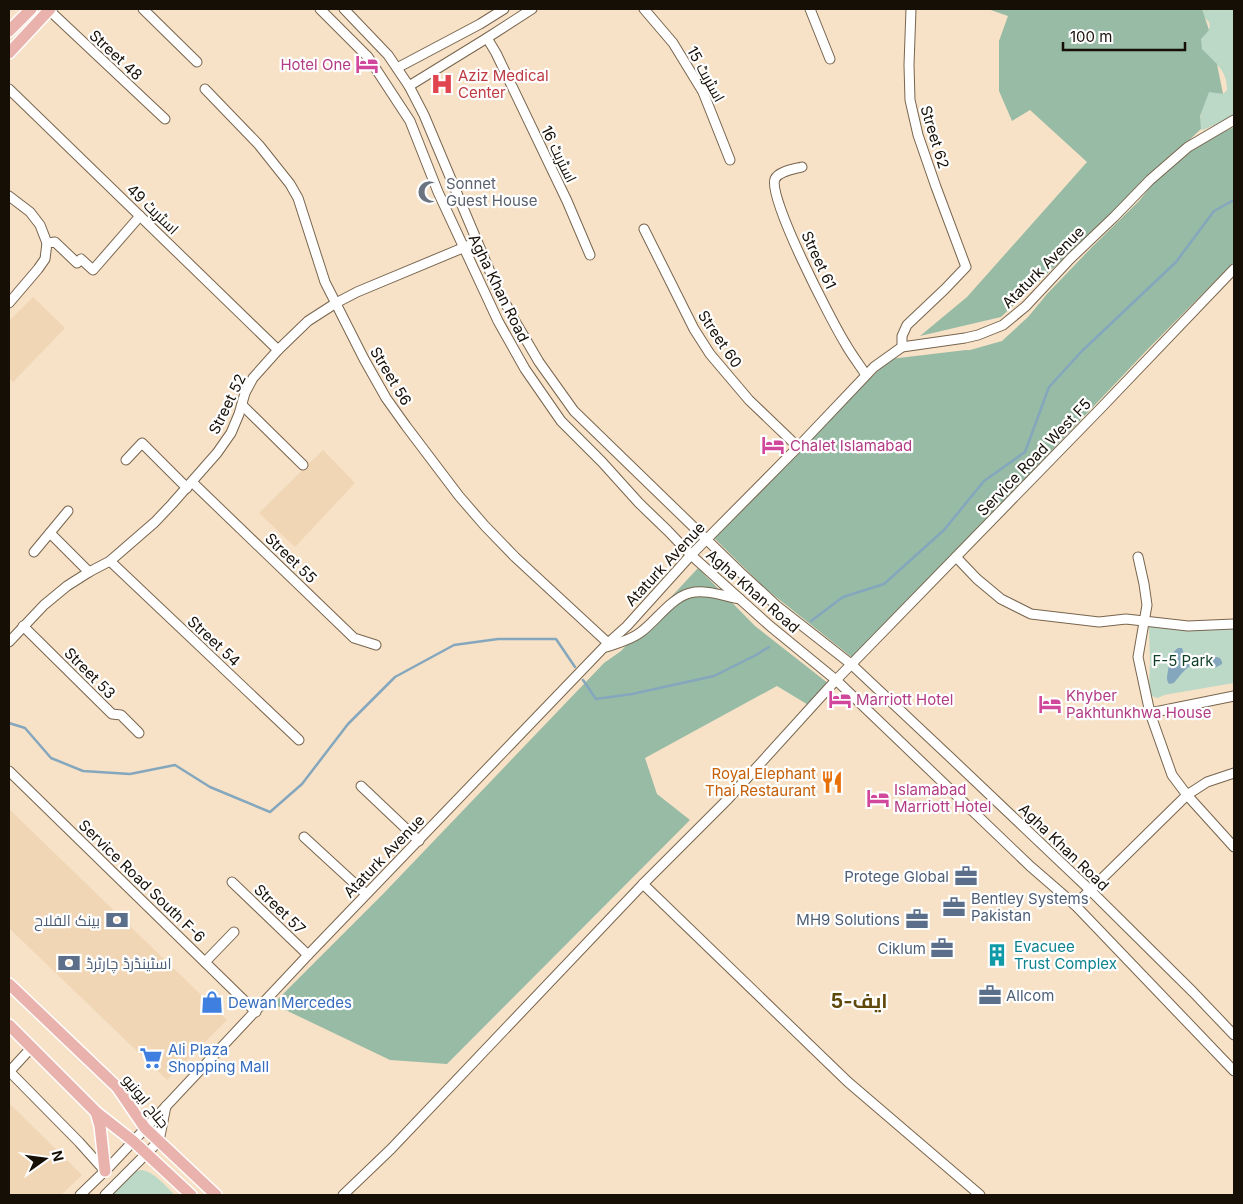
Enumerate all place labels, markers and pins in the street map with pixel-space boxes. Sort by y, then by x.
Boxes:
hotel icon: Hotel One [354,51,380,77]
place label: Hotel One [280,55,351,74]
place label: Aziz Medical Center [458,66,549,102]
hospital icon: Aziz Medical Center [429,71,455,97]
place label: Sonnet Guest House [446,174,538,210]
mosque icon: Sonnet Guest House [416,179,442,205]
hotel icon: Chalet Islamabad [760,432,786,458]
place label: Chalet Islamabad [790,436,912,455]
hotel icon: Marriott Hotel [827,686,853,712]
place label: Khyber Pakhtunkhwa House [1066,686,1211,722]
place label: Marriott Hotel [856,690,953,709]
hotel icon: Khyber Pakhtunkhwa House [1037,691,1063,717]
place label: Royal Elephant Thai Restaurant [705,764,816,800]
restaurant icon: Royal Elephant Thai Restaurant [819,769,845,795]
place label: Islamabad Marriott Hotel [894,780,991,816]
hotel icon: Islamabad Marriott Hotel [865,785,891,811]
office icon: Protege Global [953,863,979,889]
place label: Protege Global [844,867,949,886]
place label: Bentley Systems Pakistan [971,889,1089,925]
office icon: Bentley Systems Pakistan [941,894,967,920]
office icon: MH9 Solutions [904,906,930,932]
bank icon: بینک الفلاح [104,907,130,933]
place label: MH9 Solutions [796,910,900,929]
place label: بینک الفلاح [34,911,100,932]
office icon: Ciklum [929,935,955,961]
place label: Evacuee Trust Complex [1014,937,1117,973]
place label: Ciklum [878,939,926,958]
building icon: Evacuee Trust Complex [984,942,1010,968]
bank icon: اسٹینڈرڈ چارٹرڈ [56,950,82,976]
place label: اسٹینڈرڈ چارٹرڈ [86,954,172,974]
office icon: Allcom [977,982,1003,1008]
place label: Allcom [1006,986,1054,1005]
shop icon: Dewan Mercedes [199,989,225,1015]
place label: Dewan Mercedes [228,993,352,1012]
place label: Ali Plaza Shopping Mall [168,1040,269,1076]
supermarket icon: Ali Plaza Shopping Mall [138,1045,164,1071]

